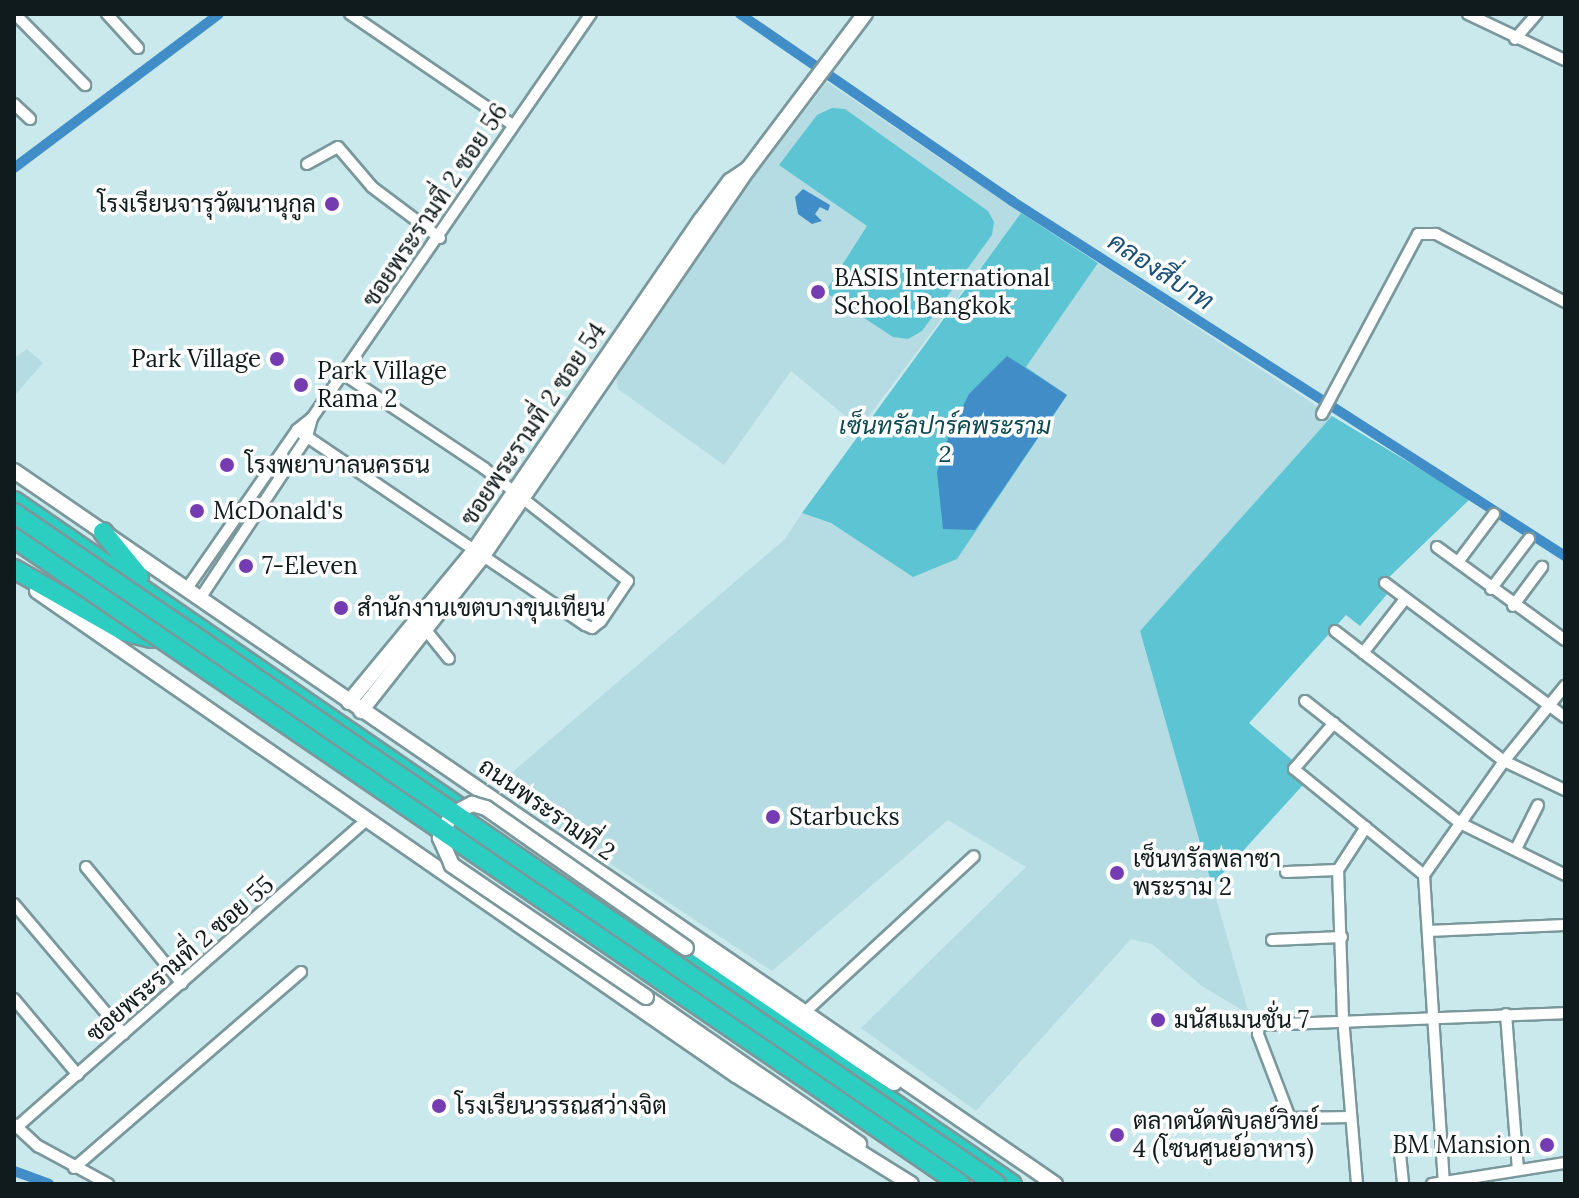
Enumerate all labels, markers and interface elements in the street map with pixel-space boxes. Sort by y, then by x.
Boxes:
street label: ซอยพระรามที่ 2 ซอย 56 [356,98,514,312]
place label: โรงเรียนจารุวัฒนานุกูล [98,190,316,218]
marker: โรงเรียนจารุวัฒนานุกูล [323,195,341,213]
water label: คลองสี่บาท [1102,225,1220,317]
place label: BASIS International School Bangkok [834,264,1050,320]
marker: BASIS International School Bangkok [809,283,827,301]
street label: ซอยพระรามที่ 2 ซอย 54 [454,317,612,531]
place label: Park Village [131,345,261,373]
marker: Park Village [268,350,286,368]
place label: Park Village Rama 2 [317,357,447,413]
marker: Park Village Rama 2 [292,376,310,394]
park label: เซ็นทรัลปาร์คพระราม 2 [839,412,1051,468]
place label: โรงพยาบาลนครธน [245,451,430,479]
marker: โรงพยาบาลนครธน [216,454,238,476]
place label: McDonald's [213,497,343,525]
marker: McDonald's [188,502,206,520]
place label: 7-Eleven [262,552,358,580]
marker: 7-Eleven [237,557,255,575]
place label: สำนักงานเขตบางขุนเทียน [357,594,606,622]
marker: สำนักงานเขตบางขุนเทียน [332,599,350,617]
street label: ถนนพระรามที่ 2 [474,752,620,866]
place label: Starbucks [789,803,900,831]
marker: Starbucks [764,808,782,826]
place label: เซ็นทรัลพลาซา พระราม 2 [1133,845,1281,901]
marker: เซ็นทรัลพลาซา พระราม 2 [1108,864,1126,882]
street label: ซอยพระรามที่ 2 ซอย 55 [80,870,280,1048]
place label: มนัสแมนชั่น 7 [1174,1006,1309,1034]
marker: มนัสแมนชั่น 7 [1149,1011,1167,1029]
place label: โรงเรียนวรรณสว่างจิต [455,1092,667,1120]
marker: โรงเรียนวรรณสว่างจิต [430,1097,448,1115]
place label: ตลาดนัดพิบูลย์วิทย์ 4 (โซนศูนย์อาหาร) [1133,1107,1319,1163]
marker: ตลาดนัดพิบูลย์วิทย์ 4 (โซนศูนย์อาหาร) [1108,1126,1126,1144]
place label: BM Mansion [1392,1131,1531,1159]
marker: BM Mansion [1538,1136,1556,1154]

